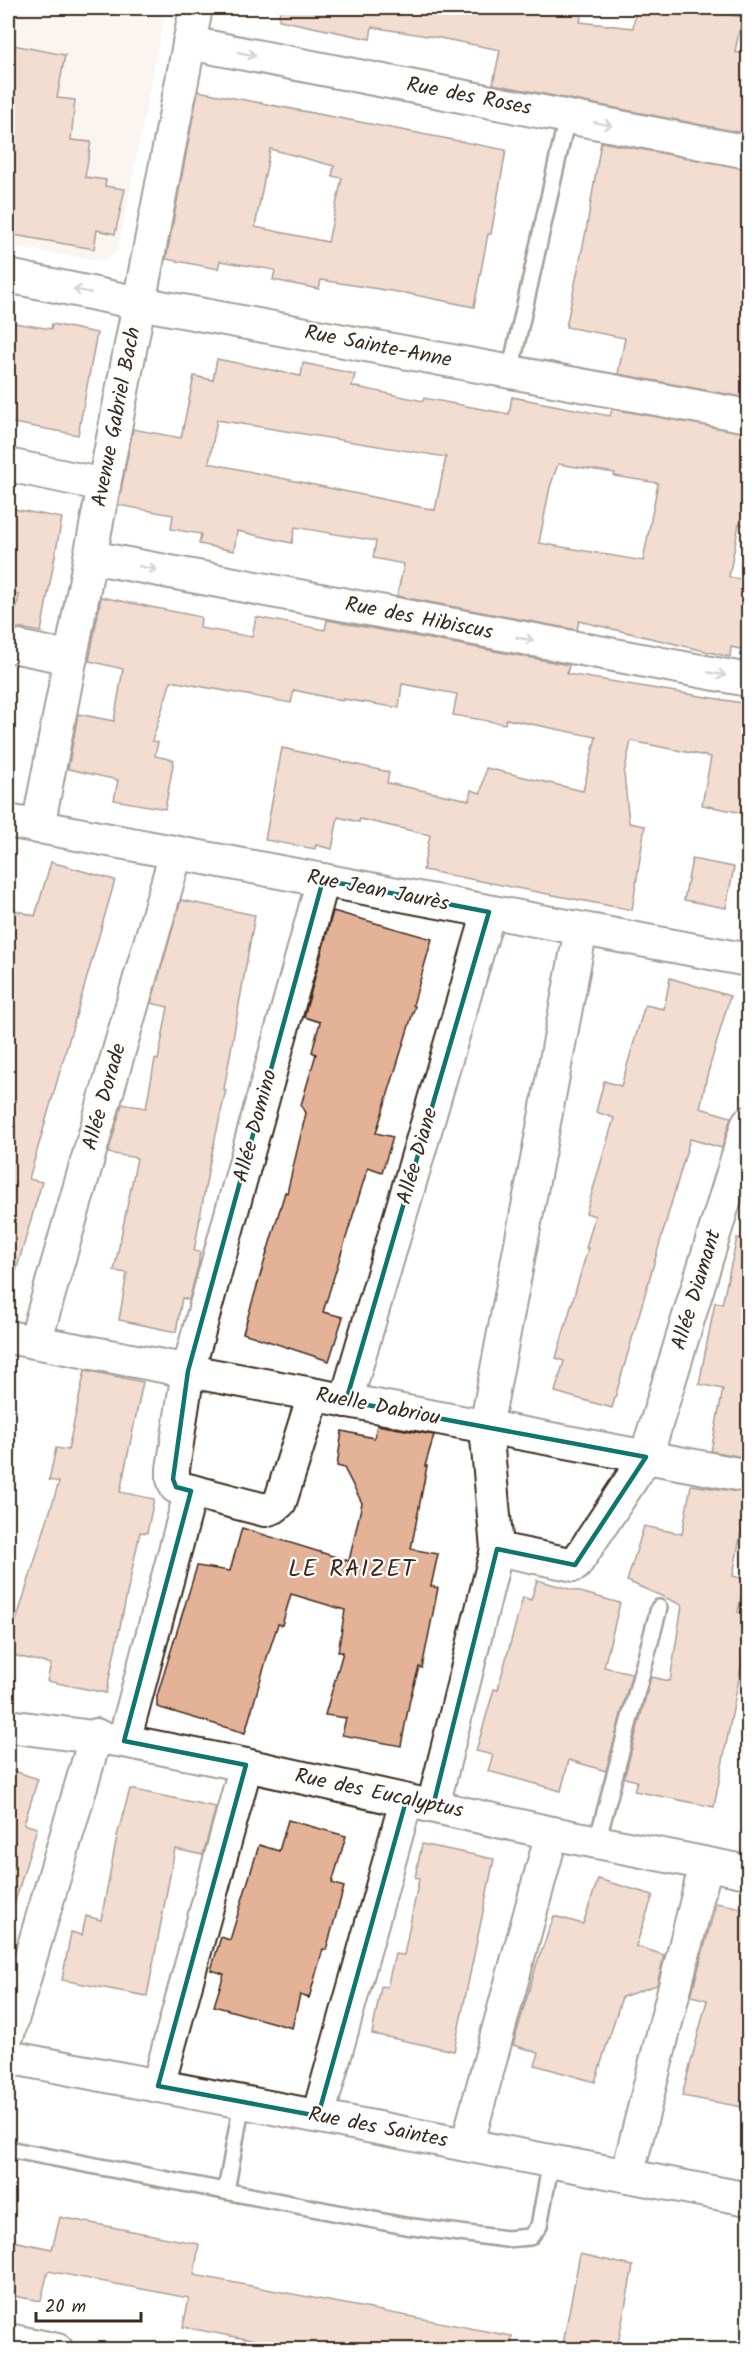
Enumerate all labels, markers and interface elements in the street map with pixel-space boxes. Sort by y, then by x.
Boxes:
one-way arrow [237,49,256,60]
street label: Rue des Roses [404,69,534,125]
one-way arrow [593,119,612,130]
one-way arrow [73,285,92,296]
street label: Rue Sainte-Anne [302,317,455,378]
street label: Avenue Gabriel Bach [83,324,151,510]
one-way arrow [137,563,157,574]
street label: Rue des Hibiscus [342,588,496,650]
one-way arrow [515,633,534,644]
one-way arrow [706,669,726,680]
street label: Rue Jean Jaurès [304,861,452,921]
street label: Allée Dorade [74,1039,136,1154]
street label: Allée Domino [225,1066,287,1186]
street label: Allée Diane [388,1103,448,1208]
street label: Allée Diamant [663,1225,731,1354]
street label: Ruelle Dabriou [313,1379,443,1435]
district label: LE RAIZET [288,1550,417,1589]
street label: Rue des Eucalyptus [292,1760,466,1828]
street label: Rue des Saintes [306,2098,451,2158]
scale bar [36,2285,141,2323]
text: 20 m [45,2293,86,2322]

